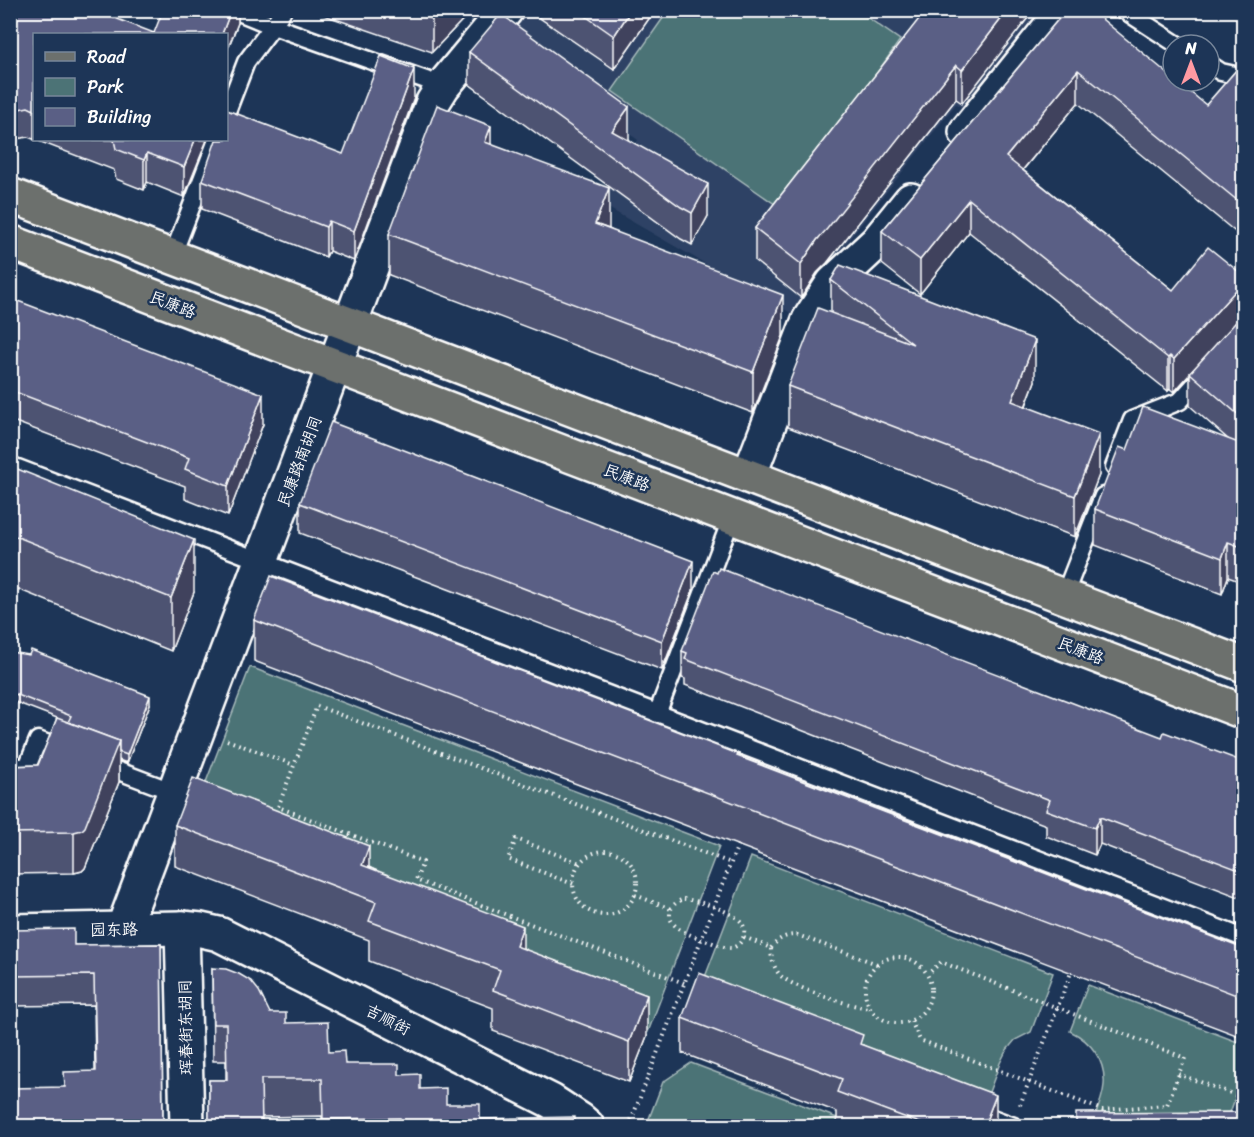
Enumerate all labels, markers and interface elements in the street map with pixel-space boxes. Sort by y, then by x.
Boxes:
legend [33,33,228,141]
north arrow [1161,33,1221,93]
text: N [1184,34,1197,63]
text: Road [87,41,127,73]
text: Park [87,71,124,103]
text: Building [87,101,151,133]
street label: 民康路 [145,282,200,327]
street label: 民康路南胡同 [269,411,330,511]
street label: 民康路 [599,455,654,500]
street label: 民康路 [1053,628,1108,673]
street label: 园东路 [90,915,138,944]
street label: 珲春街东胡同 [170,979,201,1075]
street label: 吉顺街 [360,996,416,1043]

